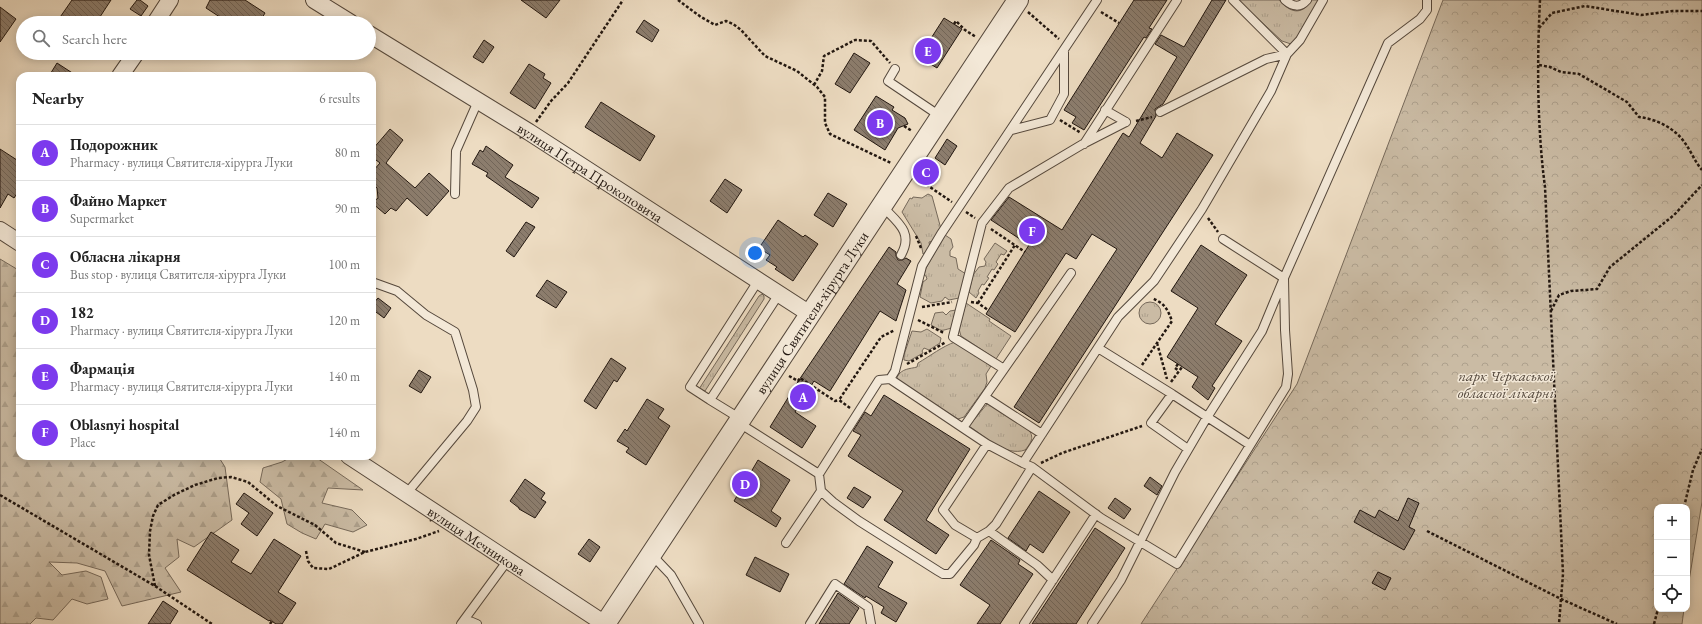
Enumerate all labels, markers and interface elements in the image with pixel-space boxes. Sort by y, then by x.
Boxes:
search box [16,16,376,60]
icon: search [30,27,52,49]
text: Search here [62,29,127,48]
pin: E [915,36,941,66]
text: Nearby [32,87,84,109]
text: 6 results [319,90,360,107]
pin: B [867,108,893,138]
street label: вулиця Петра Прокоповича [514,118,667,226]
text: Подорожник [70,135,158,154]
text: A [40,144,50,161]
text: 80 m [335,144,360,161]
text: Pharmacy · вулиця Святителя-хірурга Луки [70,154,293,171]
pin: C [913,157,939,187]
text: Файно Маркет [70,191,166,210]
text: B [41,200,49,217]
text: 90 m [335,200,360,217]
text: Supermarket [70,210,134,227]
pin: F [1019,216,1045,246]
street label: вулиця Святителя-хірурга Луки [751,227,872,397]
your location [745,243,765,263]
text: Обласна лікарня [70,247,181,266]
text: C [40,256,50,273]
text: 100 m [329,256,360,273]
text: Bus stop · вулиця Святителя-хірурга Луки [70,266,286,283]
text: 182 [70,303,94,322]
text: D [40,312,50,329]
text: 120 m [329,312,360,329]
text: Pharmacy · вулиця Святителя-хірурга Луки [70,322,293,339]
text: Фармація [70,359,135,378]
park label: парк Черкаської обласної лікарні [1458,366,1555,402]
text: E [41,368,49,385]
text: 140 m [329,368,360,385]
text: Pharmacy · вулиця Святителя-хірурга Луки [70,378,293,395]
pin: A [790,382,816,412]
text: Oblasnyi hospital [70,415,179,434]
text: F [41,424,49,441]
text: 140 m [329,424,360,441]
text: Place [70,434,96,451]
pin: D [732,469,758,499]
street label: вулиця Мечникова [424,501,529,579]
map controls [1654,504,1690,612]
button: + [1654,504,1690,540]
button: − [1654,540,1690,576]
button: locate [1654,576,1690,612]

